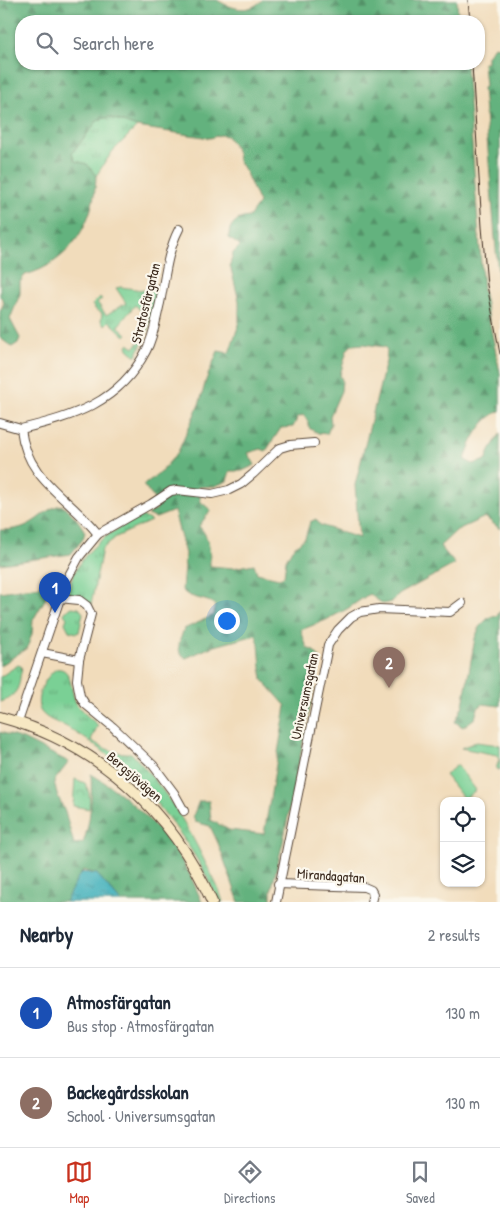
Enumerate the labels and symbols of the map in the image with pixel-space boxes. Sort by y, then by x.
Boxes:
street label: Stratosfärgatan [126,261,165,345]
pin: 1 [39,572,71,613]
your location [214,608,240,634]
pin: 2 [373,647,405,688]
street label: Universumsgatan [286,651,323,741]
street label: Bergsjövägen [103,747,167,806]
street label: Mirandagatan [296,863,366,888]

